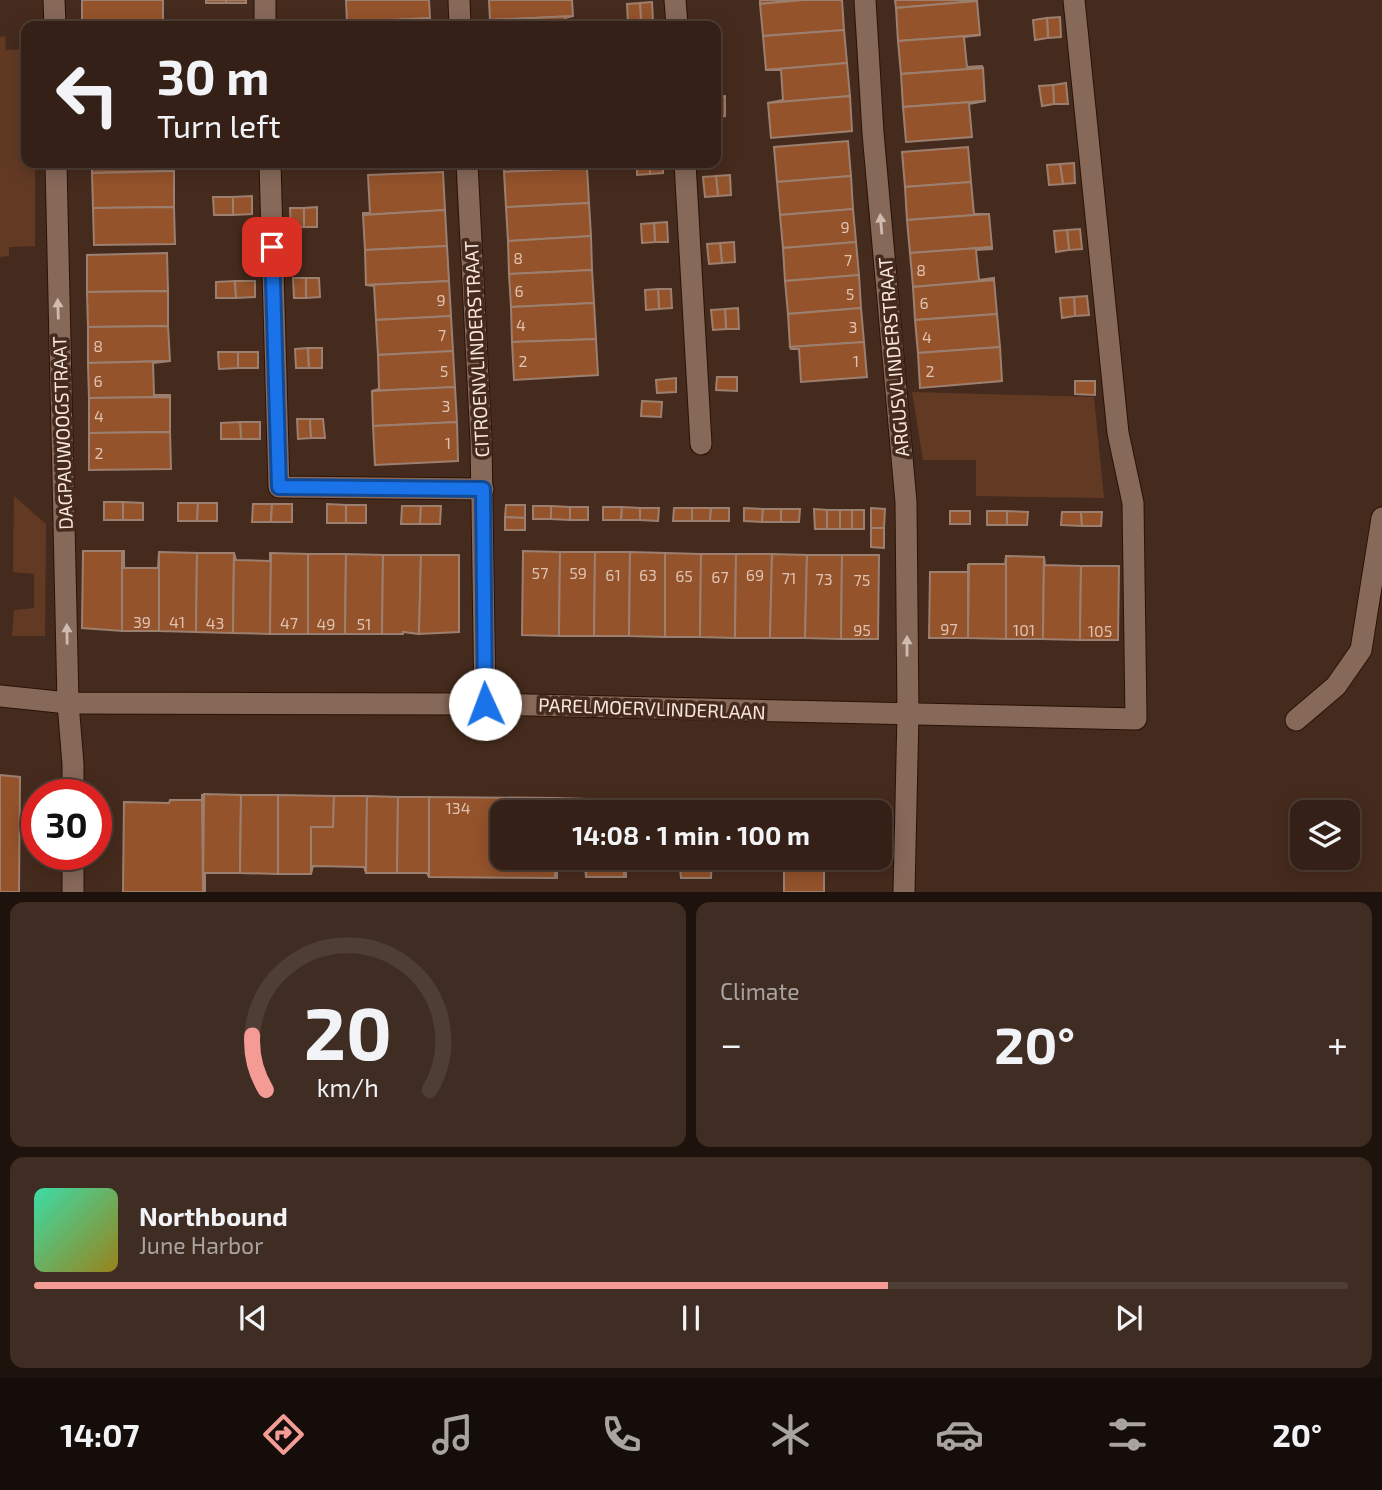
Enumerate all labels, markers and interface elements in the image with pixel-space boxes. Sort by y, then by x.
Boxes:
text: 30 m [157,46,269,105]
icon: left [42,49,133,140]
text: Turn left [157,106,281,144]
one-way arrow [875,212,886,234]
pin [242,217,302,277]
house number: 9 [840,217,850,236]
icon: arrive [253,228,291,266]
street label: CITROENVLINDERSTRAAT [459,240,493,458]
house number: 8 [513,248,523,267]
house number: 7 [844,250,852,269]
street label: ARGUSVLINDERSTRAAT [873,256,913,458]
house number: 8 [916,260,926,279]
house number: 6 [514,281,524,300]
house number: 5 [846,284,854,303]
house number: 9 [436,290,446,309]
house number: 6 [919,293,929,312]
one-way arrow [53,298,64,320]
house number: 4 [516,315,526,334]
house number: 3 [849,317,857,336]
house number: 7 [438,325,446,344]
house number: 4 [922,327,932,346]
street label: DAGPAUWOOGSTRAAT [47,336,77,530]
house number: 8 [93,336,103,355]
house number: 2 [519,351,528,370]
house number: 1 [853,351,859,370]
house number: 5 [440,361,448,380]
house number: 2 [926,361,935,380]
house number: 6 [93,371,103,390]
house number: 3 [442,396,450,415]
house number: 4 [94,406,104,425]
house number: 1 [445,433,451,452]
house number: 2 [95,443,104,462]
house number: 57 [532,563,548,582]
house number: 59 [569,563,587,582]
house number: 61 [605,565,621,584]
house number: 63 [639,565,657,584]
house number: 69 [746,565,764,584]
house number: 65 [675,566,693,585]
house number: 67 [711,567,729,586]
house number: 71 [782,568,796,587]
house number: 73 [815,569,833,588]
house number: 75 [854,570,870,589]
house number: 39 [133,612,151,631]
house number: 41 [169,612,185,631]
house number: 43 [206,613,224,632]
house number: 47 [280,613,298,632]
house number: 49 [317,614,336,633]
house number: 51 [357,614,371,633]
house number: 97 [940,619,958,638]
house number: 95 [853,620,871,639]
house number: 101 [1013,620,1035,639]
house number: 105 [1088,621,1112,640]
one-way arrow [61,623,73,645]
one-way arrow [901,635,913,657]
position arrow [448,667,522,741]
street label: PARELMOERVLINDERLAAN [538,693,766,723]
speed limit sign: 30 [21,779,112,870]
house number: 134 [445,798,471,817]
map controls [1290,800,1360,870]
button: layers [1290,800,1360,870]
text: 14:08 · 1 min · 100 m [572,819,810,850]
text: Climate [720,977,800,1005]
text: 20 [304,988,392,1076]
text: 20° [994,1012,1075,1074]
text: − [720,1020,742,1066]
text: + [1327,1020,1348,1066]
text: km/h [317,1072,379,1102]
text: Northbound [139,1200,288,1231]
text: June Harbor [139,1231,263,1259]
icon: previous [234,1299,272,1337]
icon: pause [672,1299,710,1337]
icon: next [1110,1299,1148,1337]
icon: directions [259,1410,308,1459]
icon: music [428,1410,477,1459]
icon: phone [597,1410,646,1459]
icon: climate [766,1410,815,1459]
icon: car [935,1410,984,1459]
icon: filters [1103,1410,1152,1459]
text: 14:07 [60,1415,139,1453]
text: 20° [1272,1415,1322,1453]

